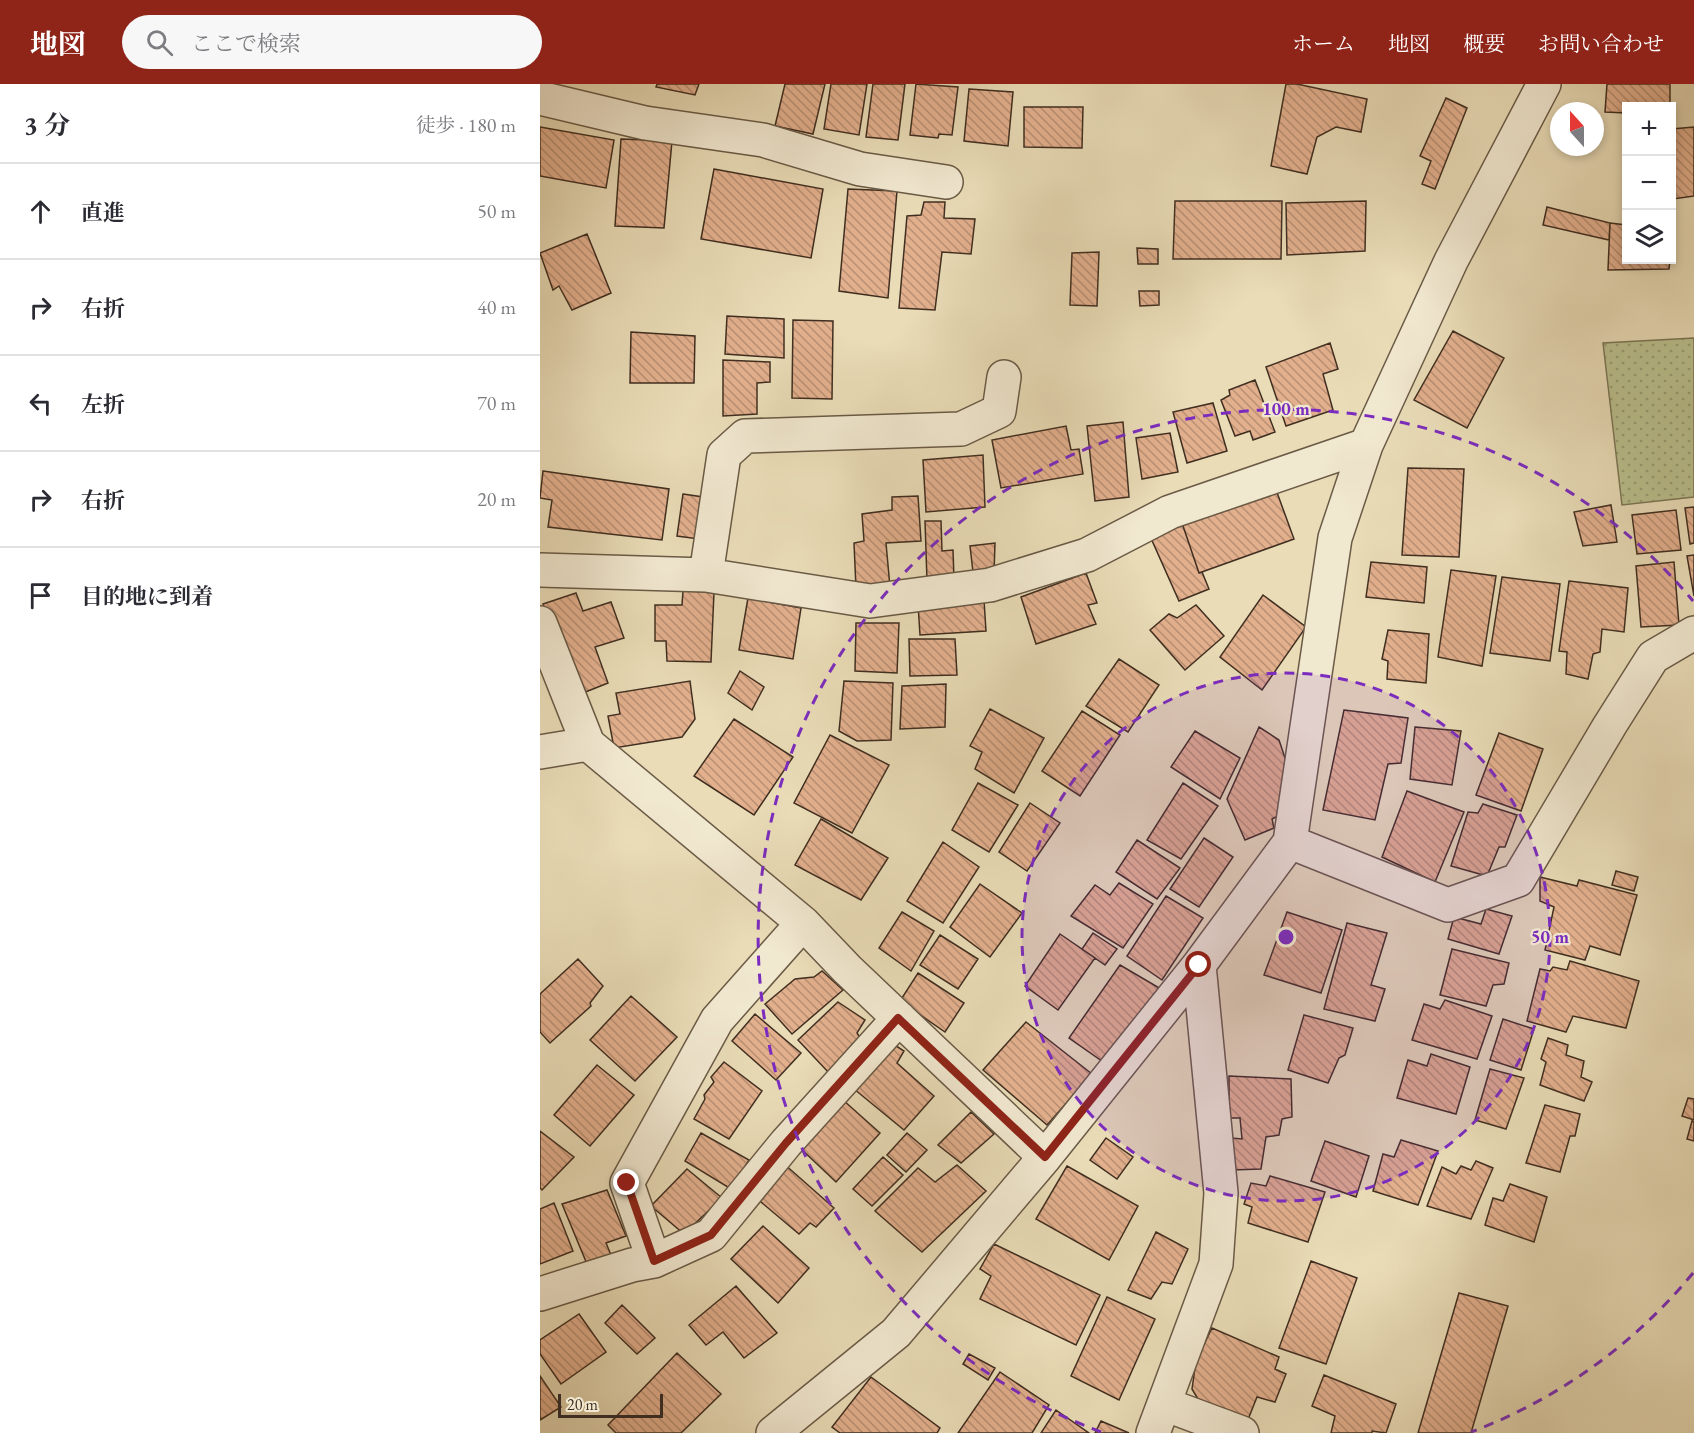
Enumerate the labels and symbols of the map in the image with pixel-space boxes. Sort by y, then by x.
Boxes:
north arrow [1550,102,1604,156]
text: 100 m [1262,397,1310,420]
text: 50 m [1531,925,1569,948]
centre of rings [1276,927,1296,947]
route start [1185,951,1211,977]
route end [613,1169,639,1195]
scale bar [558,1391,663,1418]

